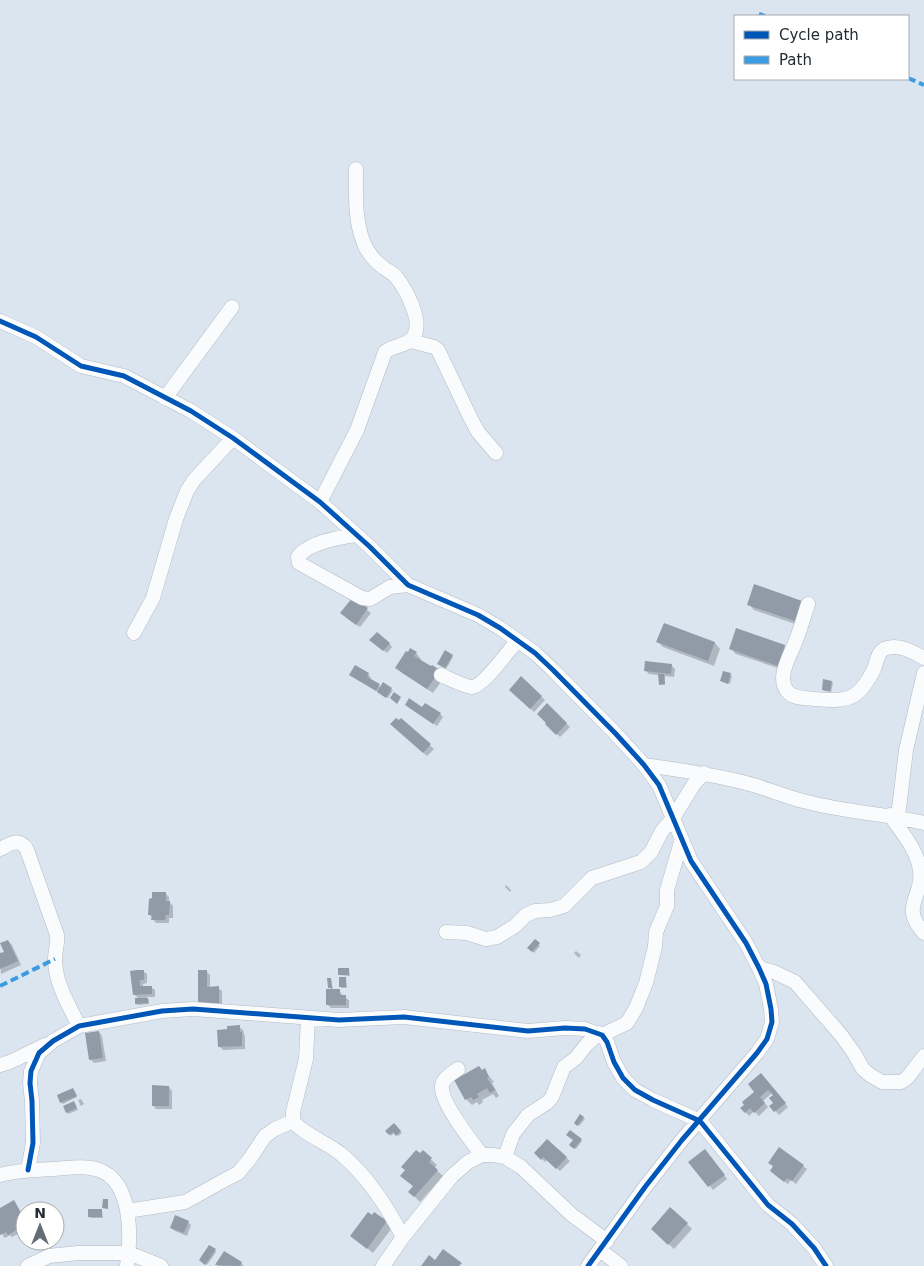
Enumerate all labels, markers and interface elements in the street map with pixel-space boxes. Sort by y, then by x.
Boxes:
legend [734,15,909,80]
text: Cycle path [779,26,859,44]
text: Path [779,51,812,69]
north arrow [15,1201,65,1251]
text: N [34,1205,46,1221]

